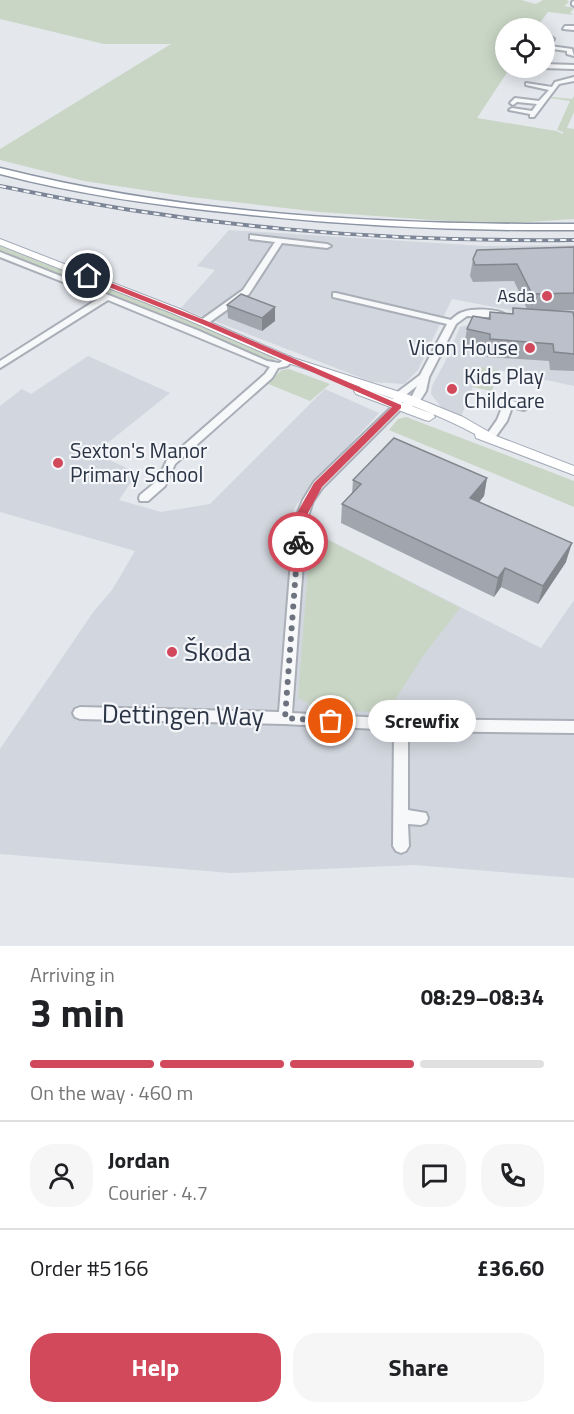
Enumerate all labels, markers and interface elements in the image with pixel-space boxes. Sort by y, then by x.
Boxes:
map controls [495,18,555,78]
button: locate [495,18,555,78]
pin [62,250,113,301]
icon: home [71,259,104,292]
place label: Asda [497,282,535,309]
marker: Asda [540,289,554,303]
place label: Vicon House [408,331,518,363]
marker: Vicon House [523,341,537,355]
place label: Kids Play Childcare [464,360,545,416]
marker: Kids Play Childcare [445,382,459,396]
place label: Sexton's Manor Primary School [70,434,207,490]
marker: Sexton's Manor Primary School [51,456,65,470]
courier [268,512,328,572]
icon: bike [282,526,315,559]
place label: Škoda [184,632,251,671]
marker: Škoda [165,645,179,659]
street label: Dettingen Way [102,694,264,735]
pin [305,695,356,746]
callout: Screwfix [367,700,475,742]
icon: bag [314,704,347,737]
text: Screwfix [385,705,459,736]
text: Arriving in [30,959,115,990]
text: 08:29–08:34 [421,980,544,1014]
text: 3 min [30,983,125,1042]
text: On the way · 460 m [30,1077,193,1108]
text: Jordan [108,1143,170,1177]
button: person [30,1144,93,1207]
button: chat [403,1144,466,1207]
button: phone [481,1144,544,1207]
text: Courier · 4.7 [108,1177,208,1208]
text: Order #5166 [30,1251,149,1285]
text: £36.60 [477,1251,544,1285]
button: Help [30,1333,281,1402]
button: Share [293,1333,544,1402]

